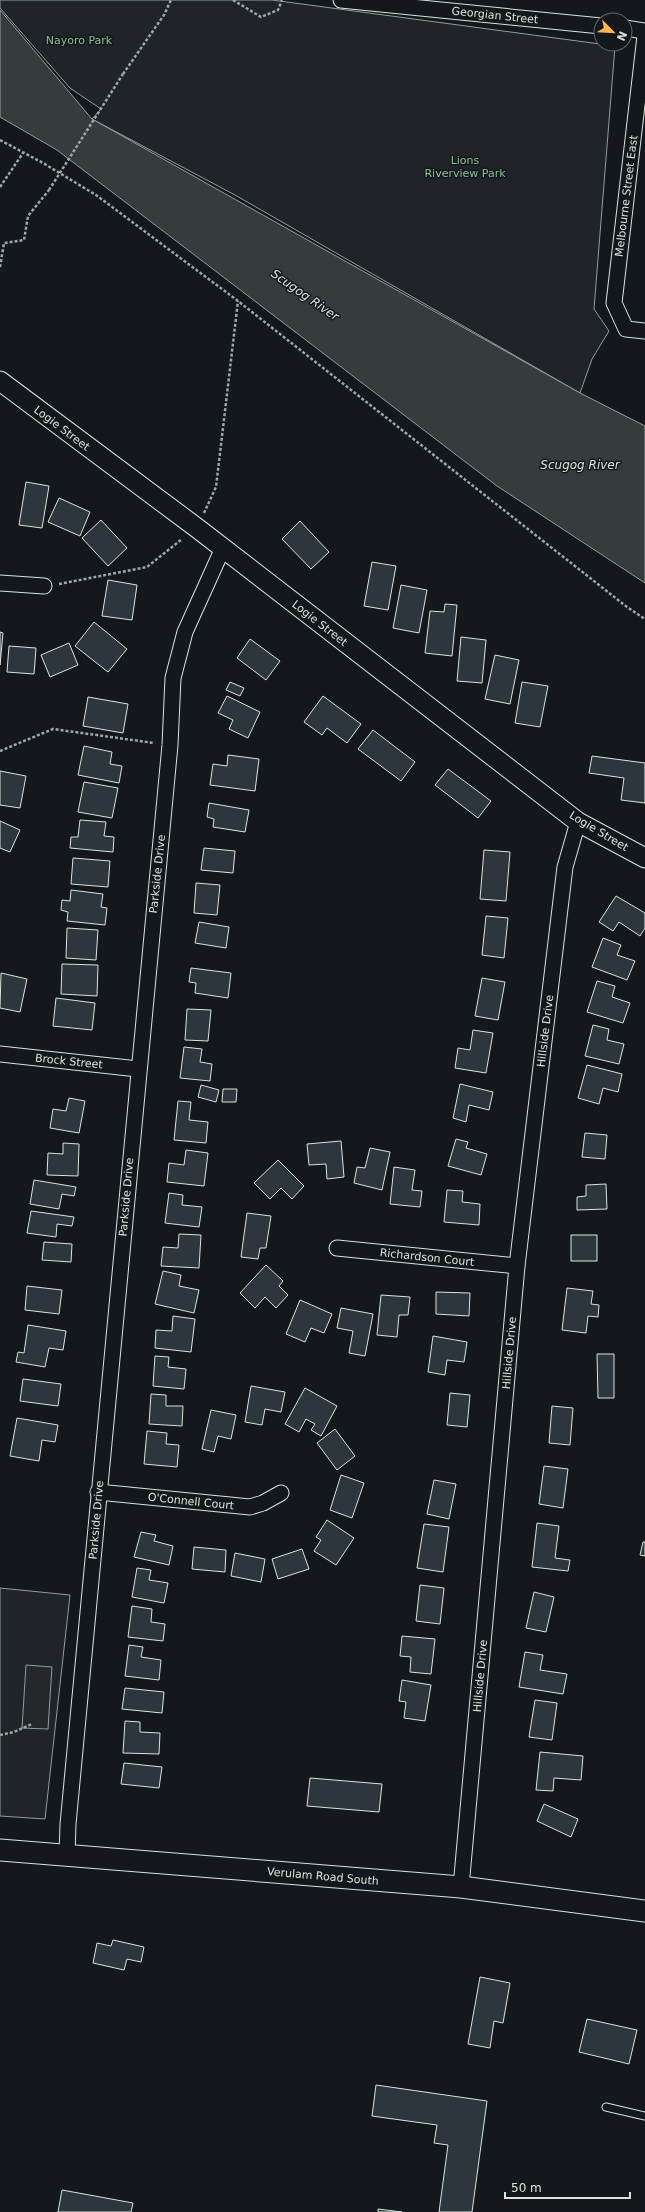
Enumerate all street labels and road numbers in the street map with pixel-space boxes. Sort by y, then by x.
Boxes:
street label: Georgian Street [451,4,540,27]
street label: Melbourne Street East [613,134,640,258]
street label: Logie Street [31,403,93,454]
street label: Logie Street [290,598,350,649]
street label: Logie Street [567,809,631,854]
street label: Parkside Drive [147,834,168,914]
street label: Hillside Drive [535,994,556,1068]
street label: Brock Street [35,1051,104,1072]
street label: Parkside Drive [117,1157,136,1237]
street label: Richardson Court [379,1246,476,1269]
street label: Hillside Drive [500,1316,519,1390]
street label: Parkside Drive [87,1480,106,1560]
street label: O'Connell Court [147,1491,235,1513]
street label: Hillside Drive [471,1639,490,1713]
street label: Verulam Road South [267,1865,379,1888]

